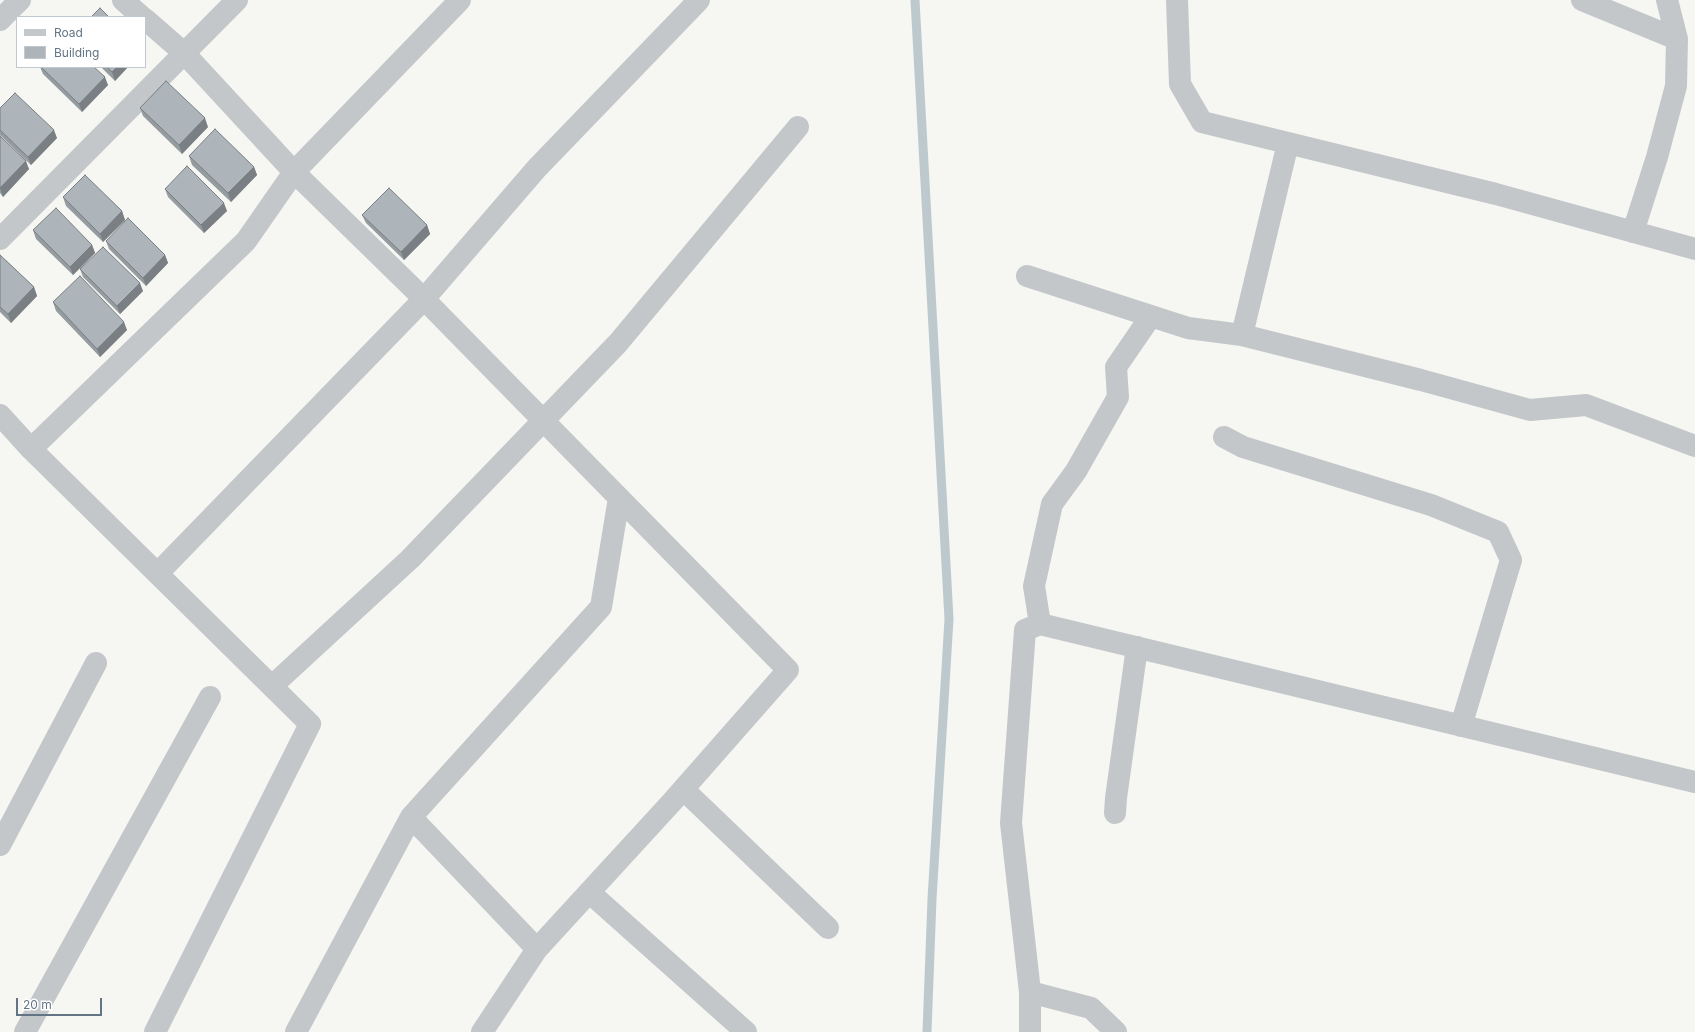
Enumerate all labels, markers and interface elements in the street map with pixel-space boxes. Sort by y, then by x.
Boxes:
legend [16,16,146,68]
text: Road [54,25,83,40]
text: Building [54,45,99,60]
scale bar [18,990,104,1016]
text: 20 m [23,997,52,1012]

